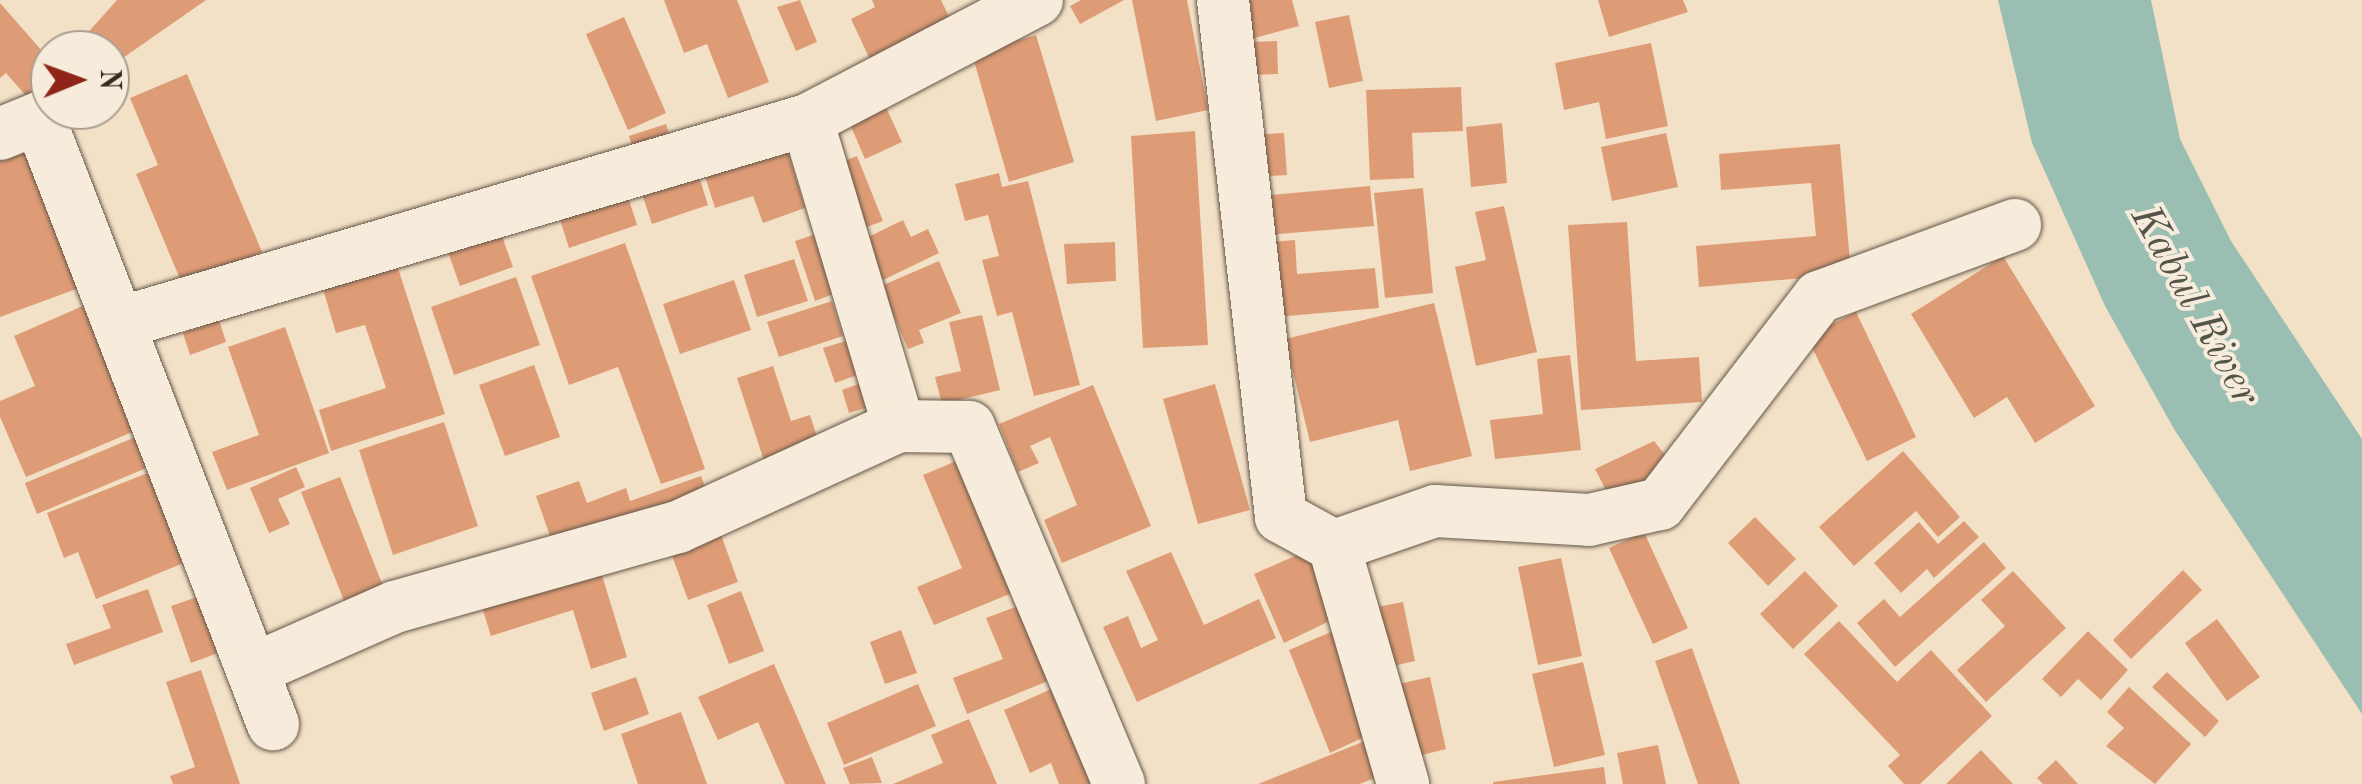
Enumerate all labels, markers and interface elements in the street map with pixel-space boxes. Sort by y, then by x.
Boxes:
north arrow [30,30,130,130]
text: N [94,69,122,90]
water label: Kabul River [2118,197,2270,415]

